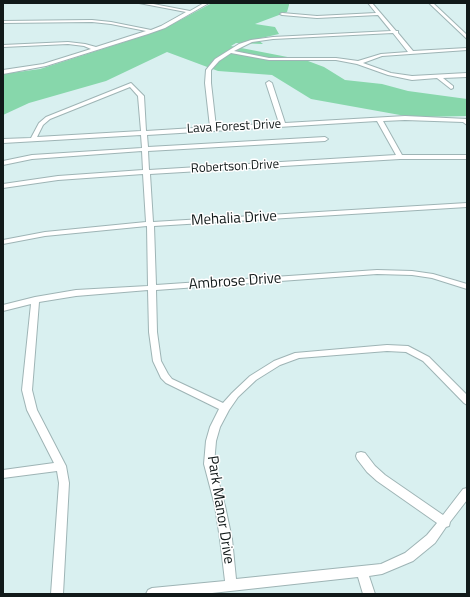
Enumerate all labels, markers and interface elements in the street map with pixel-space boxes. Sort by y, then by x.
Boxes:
street label: Lava Forest Drive [186,117,282,137]
street label: Robertson Drive [190,157,280,177]
street label: Mehalia Drive [191,208,277,230]
street label: Ambrose Drive [188,270,282,294]
street label: Park Manor Drive [203,455,237,565]

